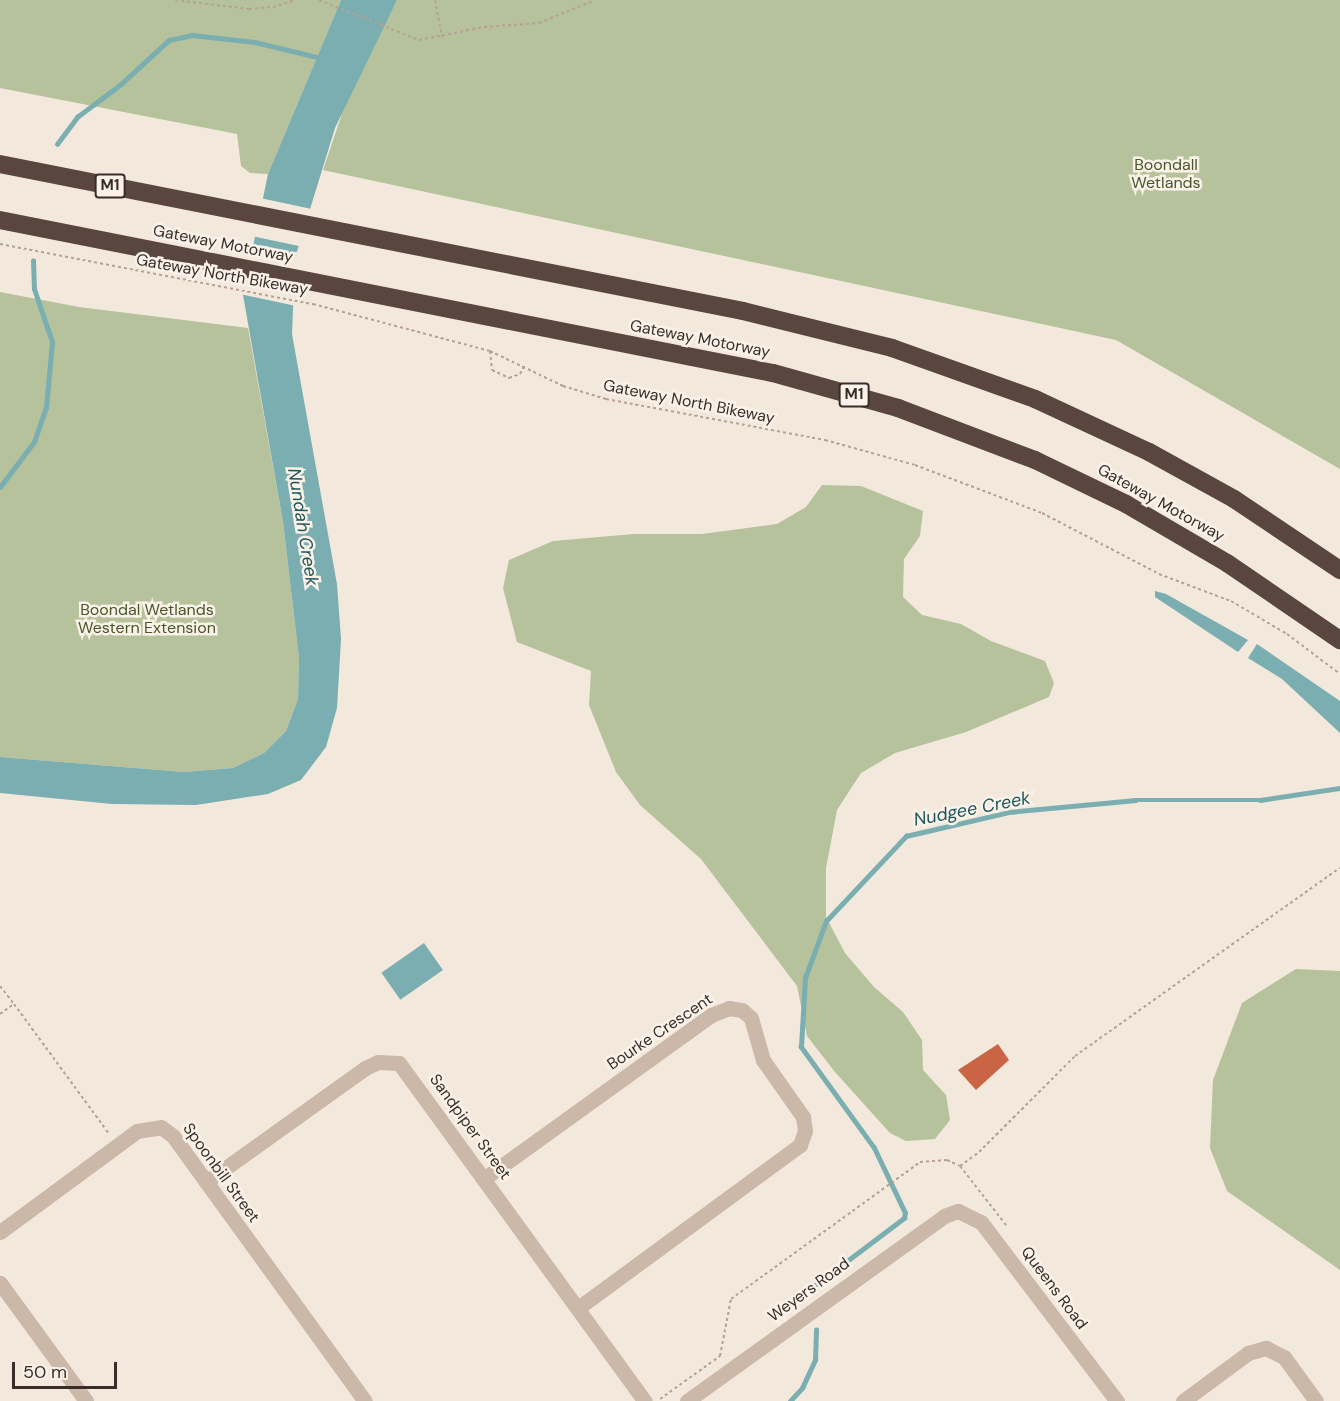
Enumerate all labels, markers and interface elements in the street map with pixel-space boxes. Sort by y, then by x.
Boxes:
park label: Boondall Wetlands [1131,155,1201,193]
road number: M1 [94,174,126,198]
street label: Gateway Motorway [151,221,295,267]
street label: Gateway North Bikeway [135,250,309,300]
street label: Gateway Motorway [628,316,772,362]
street label: Gateway North Bikeway [602,376,776,428]
road number: M1 [838,383,870,407]
street label: Gateway Motorway [1094,460,1228,546]
water label: Nundah Creek [283,467,323,587]
park label: Boondal Wetlands Western Extension [78,600,216,638]
water label: Nudgee Creek [912,787,1032,831]
street label: Bourke Crescent [604,990,716,1074]
street label: Sandpiper Street [425,1071,515,1183]
street label: Spoonbill Street [179,1120,263,1226]
street label: Queens Road [1017,1243,1091,1333]
street label: Weyers Road [764,1254,854,1326]
scale bar [15,1350,120,1388]
text: 50 m [23,1360,67,1384]

